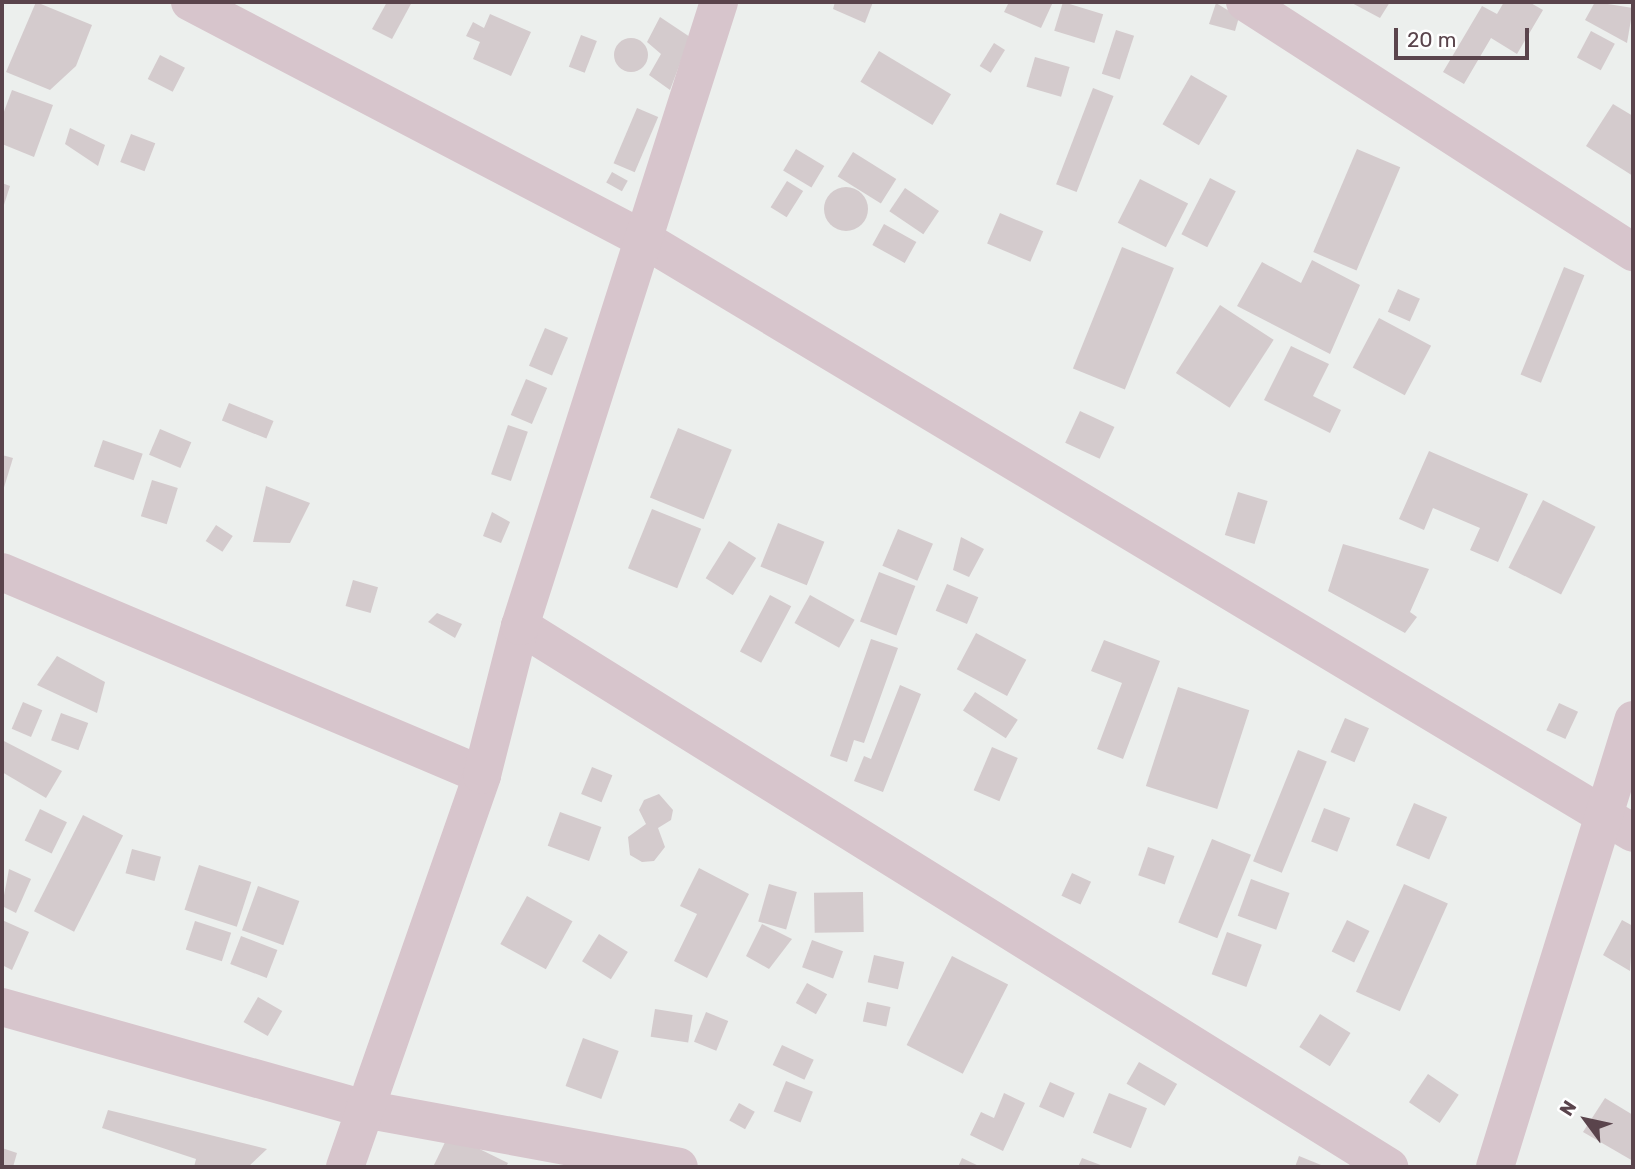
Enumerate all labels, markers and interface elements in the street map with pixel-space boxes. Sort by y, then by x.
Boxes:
scale bar [1397,14,1532,58]
text: 20 m [1407,27,1456,52]
north arrow [1551,1085,1621,1155]
text: N [1555,1096,1581,1120]

